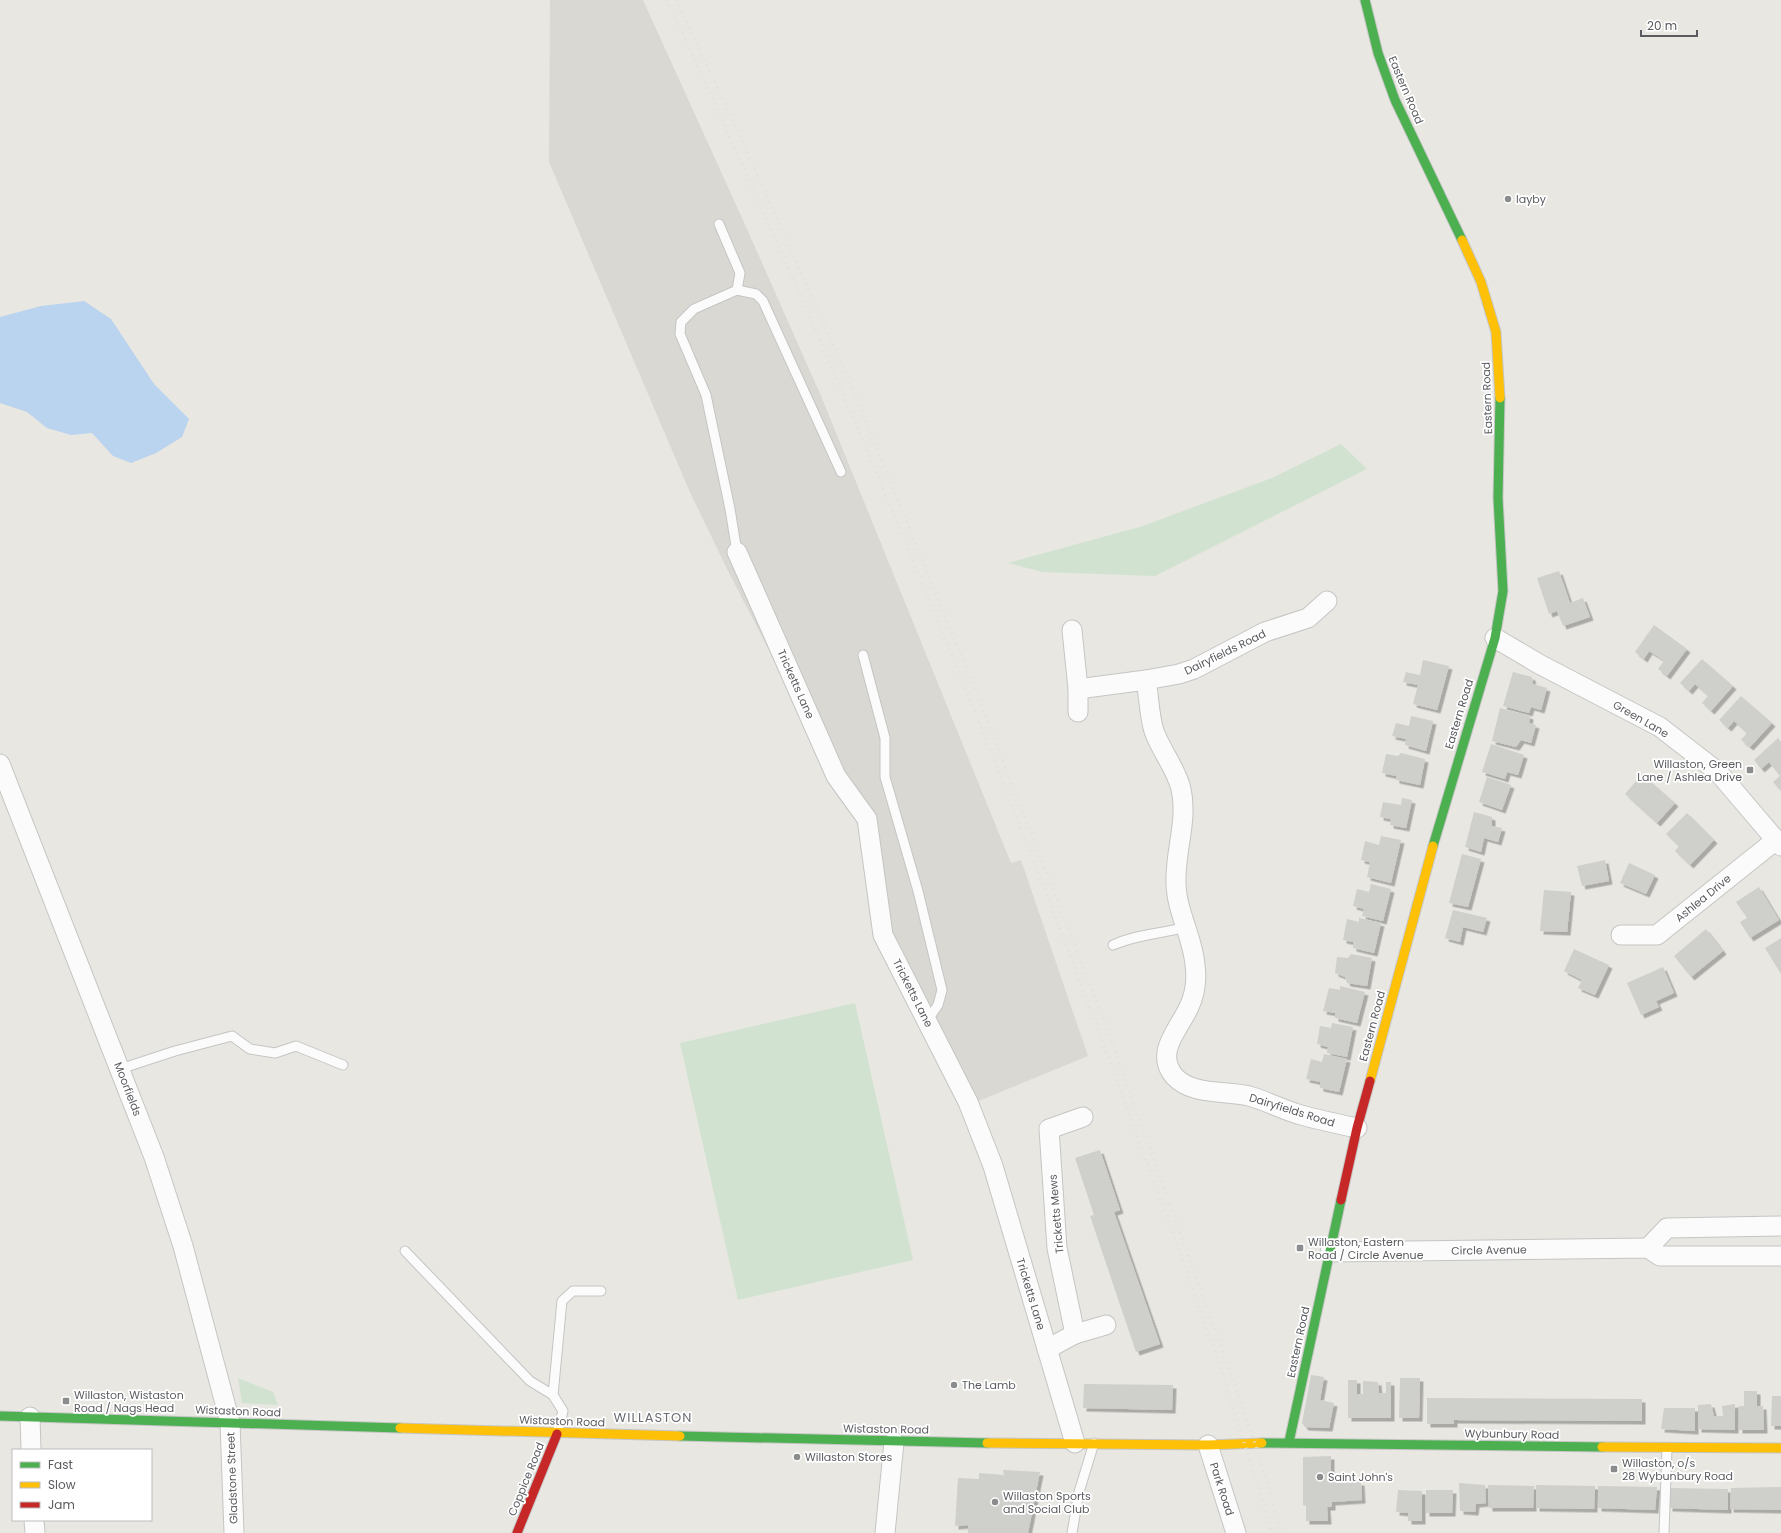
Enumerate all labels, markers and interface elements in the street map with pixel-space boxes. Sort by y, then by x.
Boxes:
scale bar [1641,12,1697,38]
text: 20 m [1647,17,1677,34]
street label: Eastern Road [1385,54,1427,126]
place label: layby [1516,191,1547,207]
marker: layby [1503,194,1513,204]
street label: Eastern Road [1478,362,1496,434]
street label: Dairyfields Road [1182,625,1268,679]
street label: Tricketts Lane [774,647,819,722]
street label: Eastern Road [1441,677,1477,751]
street label: Green Lane [1610,696,1672,742]
place label: Willaston, Green Lane / Ashlea Drive [1637,756,1742,785]
marker: Willaston, Green Lane / Ashlea Drive [1745,765,1755,775]
street label: Ashlea Drive [1672,870,1734,926]
street label: Tricketts Lane [889,956,937,1030]
street label: Eastern Road [1355,989,1389,1063]
street label: Moorfields [110,1060,146,1119]
street label: Dairyfields Road [1247,1089,1337,1131]
street label: Tricketts Mews [1045,1173,1067,1254]
place label: Willaston, Eastern Road / Circle Avenue [1308,1234,1424,1263]
street label: Circle Avenue [1451,1241,1527,1259]
marker: Willaston, Eastern Road / Circle Avenue [1295,1243,1305,1253]
street label: Tricketts Lane [1012,1256,1050,1332]
street label: Eastern Road [1283,1305,1313,1379]
place label: The Lamb [962,1377,1016,1393]
marker: The Lamb [949,1380,959,1390]
place label: Willaston, Wistaston Road / Nags Head [74,1387,184,1416]
marker: Willaston, Wistaston Road / Nags Head [61,1396,71,1406]
street label: Wistaston Road [195,1402,281,1420]
district label: WILLASTON [614,1408,692,1427]
street label: Wistaston Road [519,1412,605,1430]
street label: Wistaston Road [843,1420,929,1438]
street label: Wybunbury Road [1464,1425,1560,1443]
street label: Gladstone Street [222,1432,242,1524]
street label: Coppice Road [504,1440,548,1518]
legend [12,1449,152,1521]
place label: Willaston Stores [805,1449,892,1465]
marker: Willaston Stores [792,1452,802,1462]
place label: Willaston, o/s 28 Wybunbury Road [1622,1455,1733,1484]
text: Fast [48,1456,73,1473]
street label: Park Road [1206,1460,1238,1518]
marker: Willaston, o/s 28 Wybunbury Road [1609,1464,1619,1474]
place label: Saint John's [1328,1469,1393,1485]
marker: Saint John's [1315,1472,1325,1482]
text: Slow [48,1476,76,1493]
place label: Willaston Sports and Social Club [1003,1488,1091,1517]
text: Jam [48,1496,75,1513]
marker: Willaston Sports and Social Club [990,1497,1000,1507]

